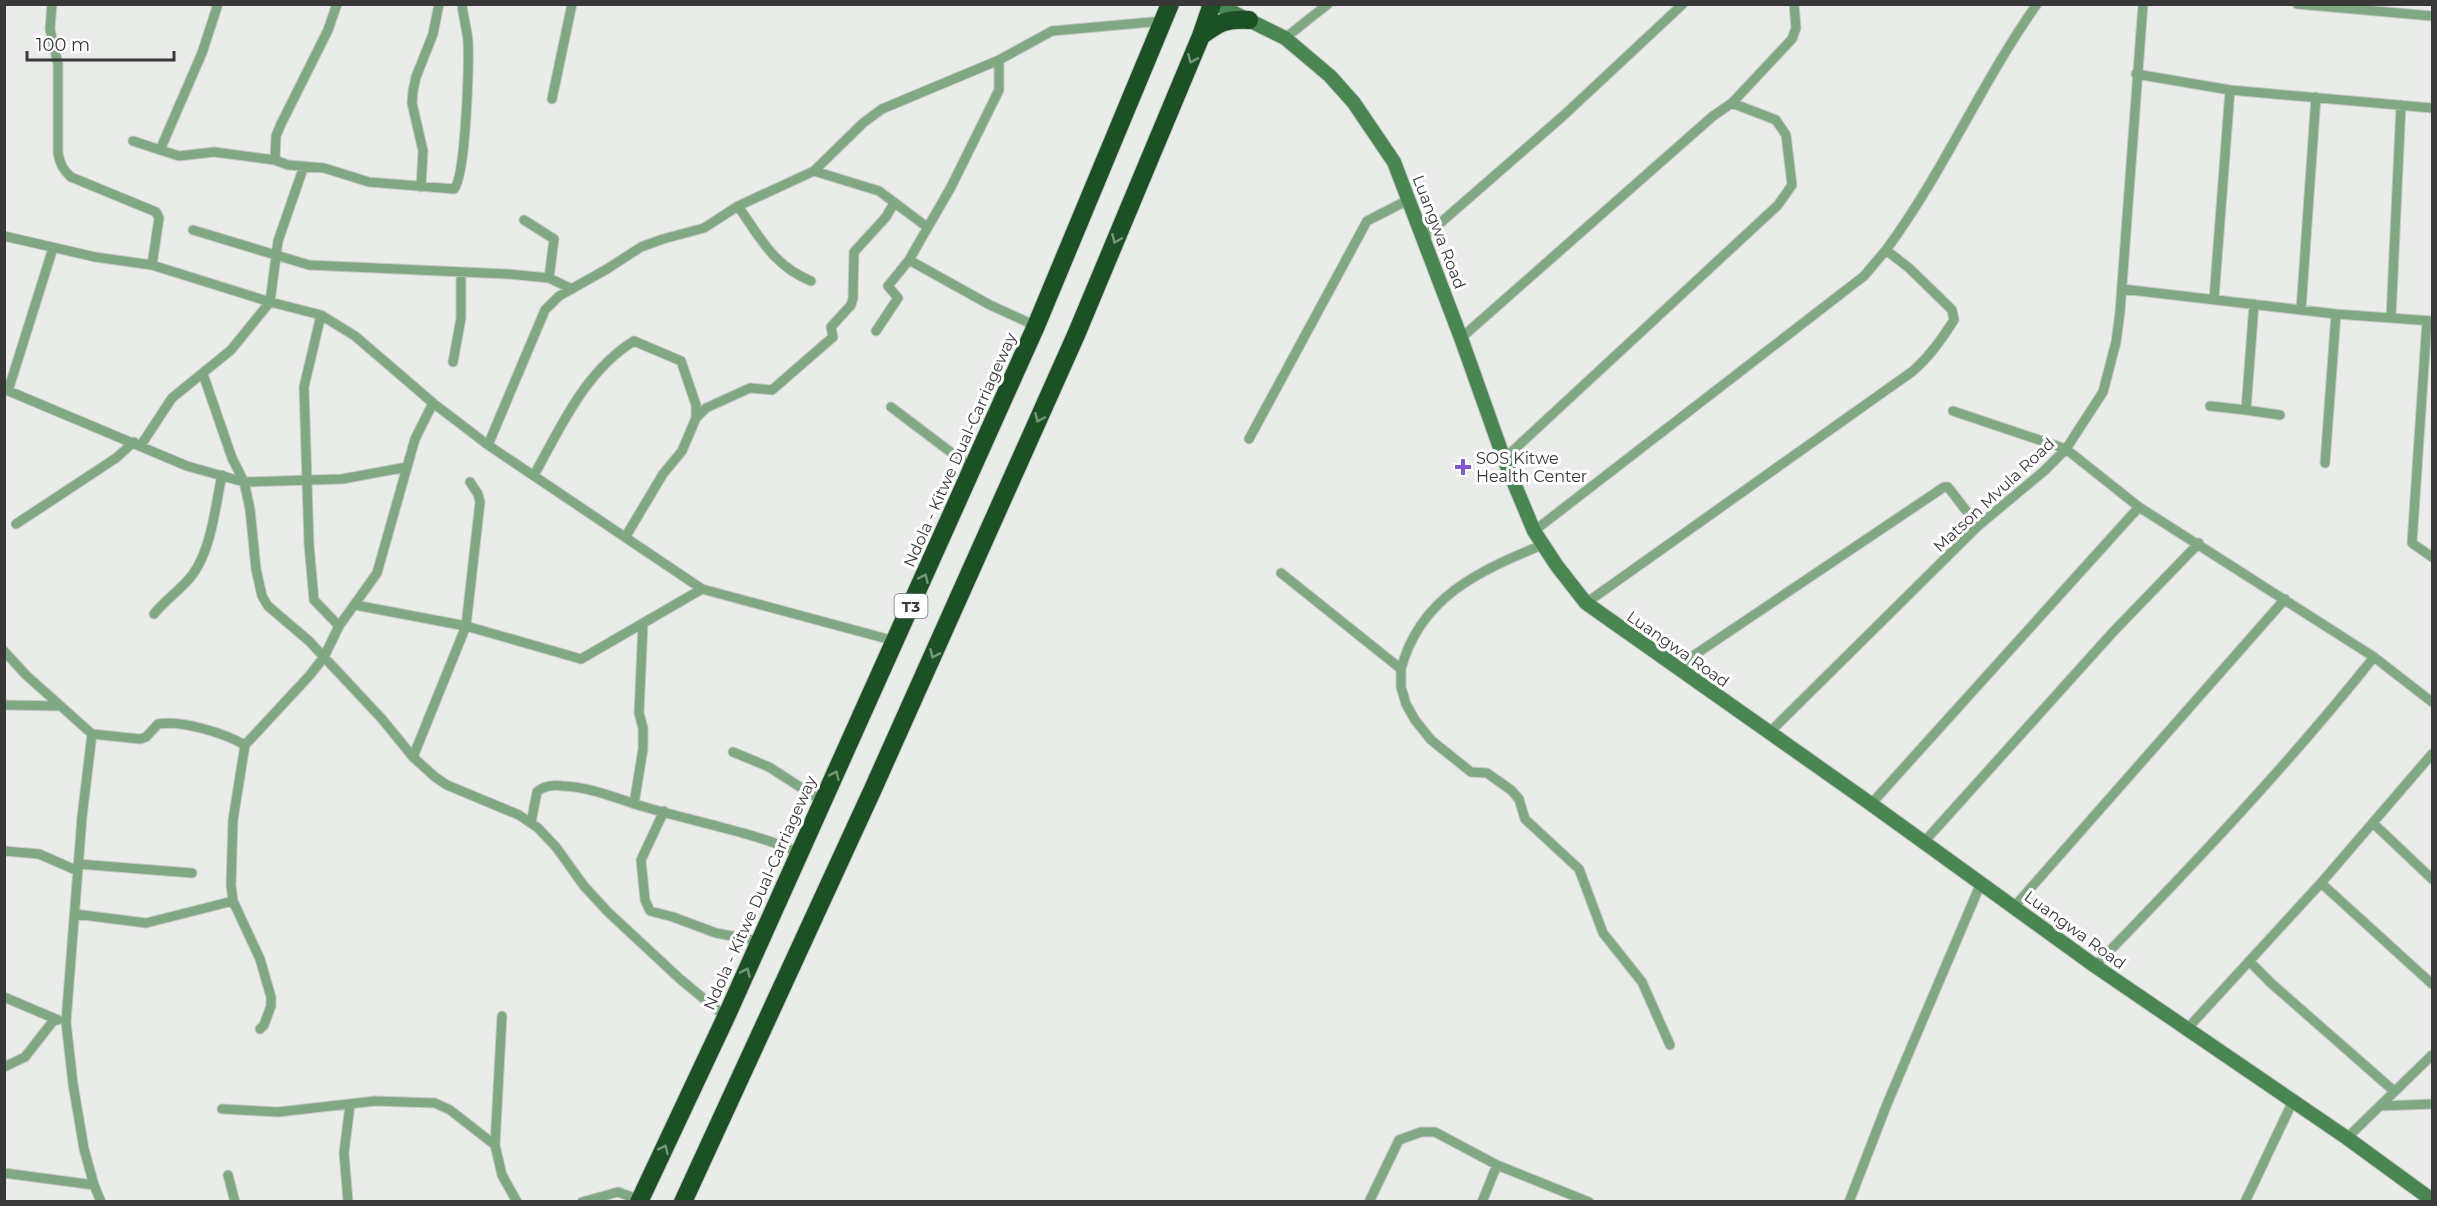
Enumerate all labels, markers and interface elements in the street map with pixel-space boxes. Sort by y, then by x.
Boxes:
scale bar [27,24,174,62]
text: 100 m [36,34,90,56]
one-way arrow [1187,53,1199,64]
street label: Luangwa Road [1409,172,1469,292]
one-way arrow [1111,233,1123,244]
street label: Ndola - Kitwe Dual-Carriageway [900,330,1021,570]
one-way arrow [1034,412,1046,423]
street label: Matson Mvula Road [1930,434,2058,556]
place label: SOS Kitwe Health Center [1476,449,1587,486]
marker: SOS Kitwe Health Center [1454,458,1472,476]
one-way arrow [917,574,929,585]
road number: T3 [894,594,928,618]
street label: Luangwa Road [1623,607,1733,691]
one-way arrow [929,647,941,658]
one-way arrow [827,770,839,781]
street label: Ndola - Kitwe Dual-Carriageway [700,773,821,1013]
street label: Luangwa Road [2021,887,2129,973]
one-way arrow [738,967,750,978]
one-way arrow [656,1144,668,1155]

